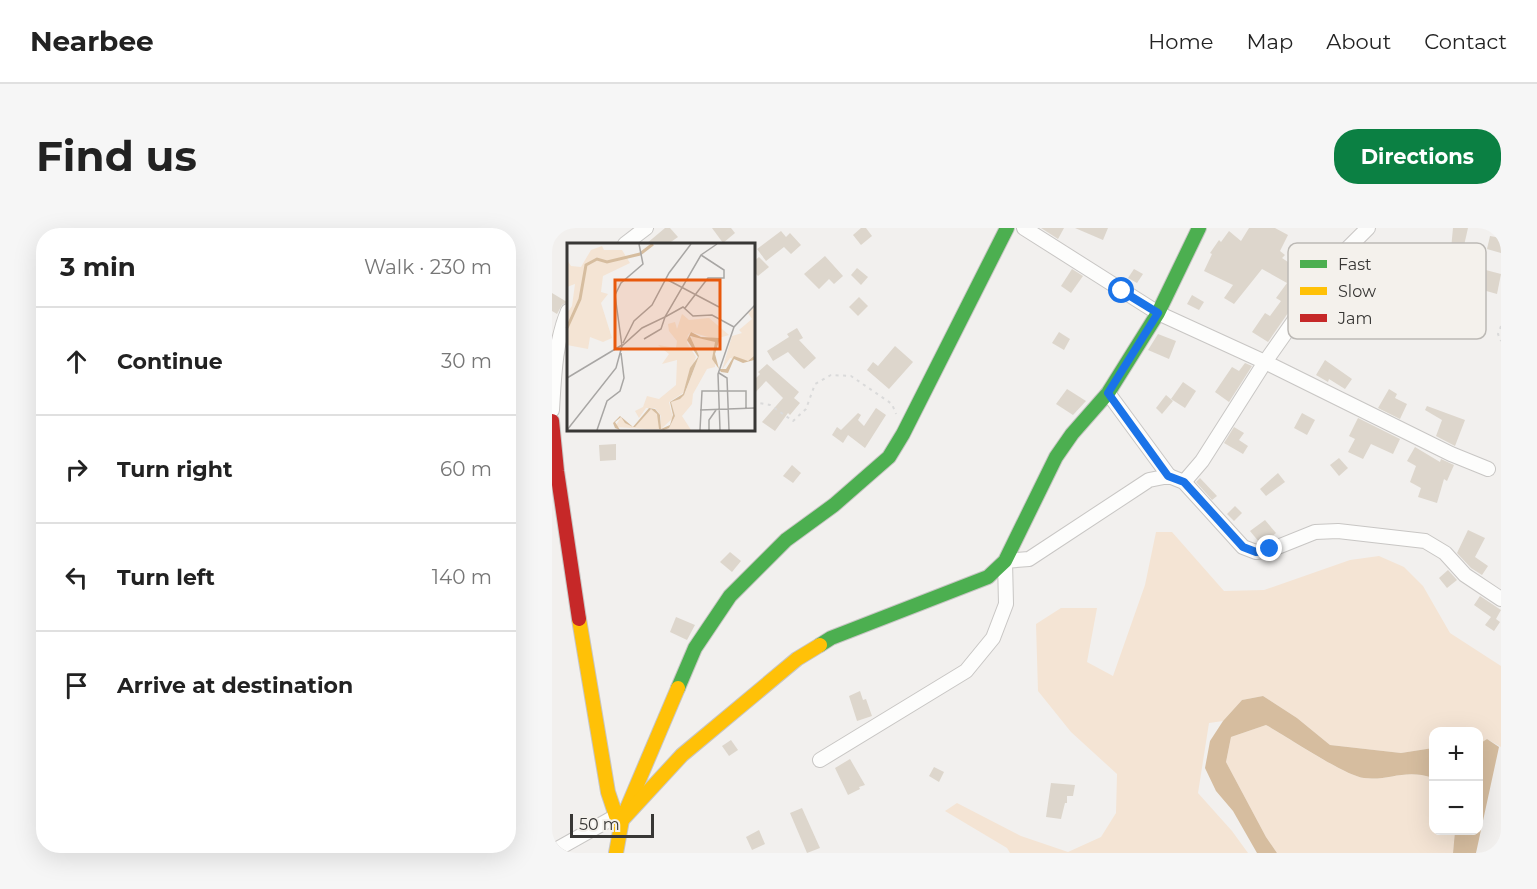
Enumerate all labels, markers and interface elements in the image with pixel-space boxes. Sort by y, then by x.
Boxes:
text: Nearbee [30,24,154,58]
text: Home [1148,29,1213,54]
text: Map [1246,29,1293,54]
text: About [1326,29,1391,54]
text: Contact [1424,29,1507,54]
button: Directions [1334,129,1501,184]
text: Find us [36,130,197,182]
inset map [567,243,754,430]
legend [1288,243,1486,339]
text: 3 min [60,251,136,283]
text: Walk · 230 m [364,255,492,279]
text: Fast [1338,255,1372,274]
route start [1108,277,1134,303]
text: Slow [1338,282,1376,301]
text: Jam [1337,309,1372,328]
icon: ahead [60,345,93,378]
text: Continue [117,348,223,375]
text: 30 m [441,349,492,373]
icon: right [60,453,93,486]
text: Turn right [117,456,232,483]
text: 60 m [440,457,492,481]
route end [1256,535,1282,561]
icon: left [60,561,93,594]
text: Turn left [117,564,215,591]
text: 140 m [432,565,492,589]
icon: arrive [60,669,93,702]
text: Arrive at destination [117,672,353,699]
map controls [1429,727,1483,835]
button: + [1429,727,1483,781]
button: − [1429,781,1483,835]
scale bar [570,811,654,838]
text: 50 m [579,815,620,834]

